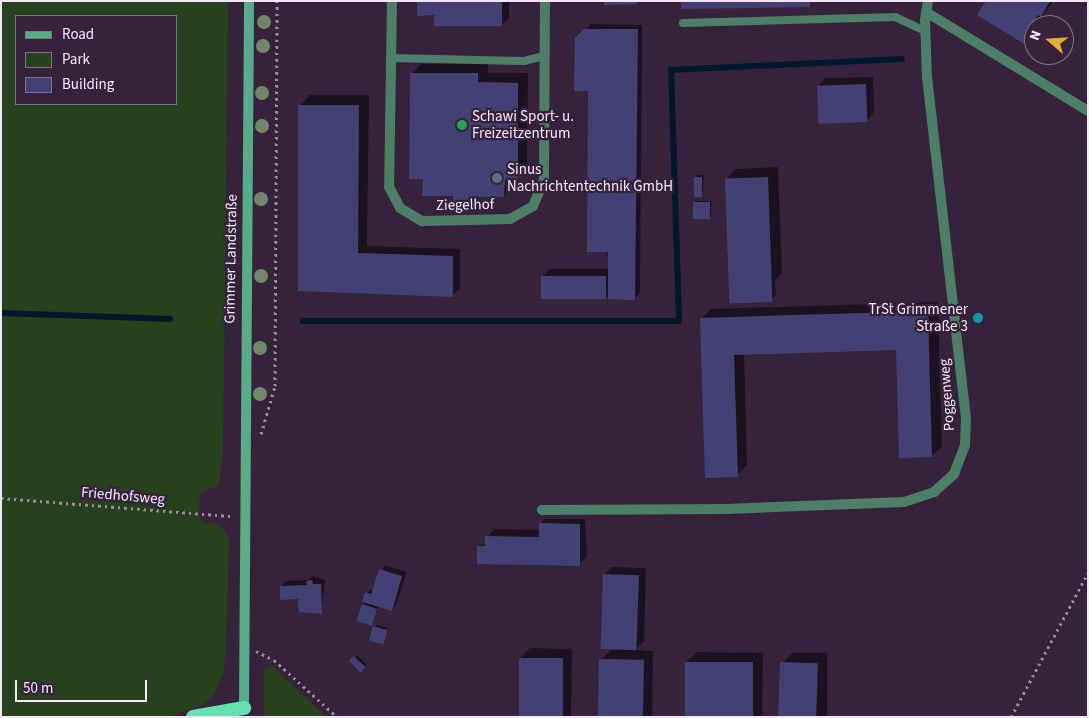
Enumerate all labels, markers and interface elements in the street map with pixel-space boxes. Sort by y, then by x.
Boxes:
legend [15,15,178,105]
north arrow [1024,15,1074,65]
text: Road [62,24,94,45]
text: N [1025,28,1047,43]
text: Park [62,49,90,70]
text: Building [62,74,114,95]
place label: Schawi Sport- u. Freizeitzentrum [472,107,574,142]
marker: Schawi Sport- u. Freizeitzentrum [456,119,468,131]
place label: Sinus Nachrichtentechnik GmbH [507,160,673,195]
marker: Sinus Nachrichtentechnik GmbH [491,172,503,184]
street label: Grimmer Landstraße [221,194,241,324]
street label: Ziegelhof [436,195,494,215]
place label: TrSt Grimmener Straße 3 [868,300,968,335]
marker: TrSt Grimmener Straße 3 [972,312,984,324]
street label: Poggenweg [935,358,959,432]
street label: Friedhofsweg [80,483,166,509]
scale bar [18,670,150,702]
text: 50 m [23,678,53,699]

